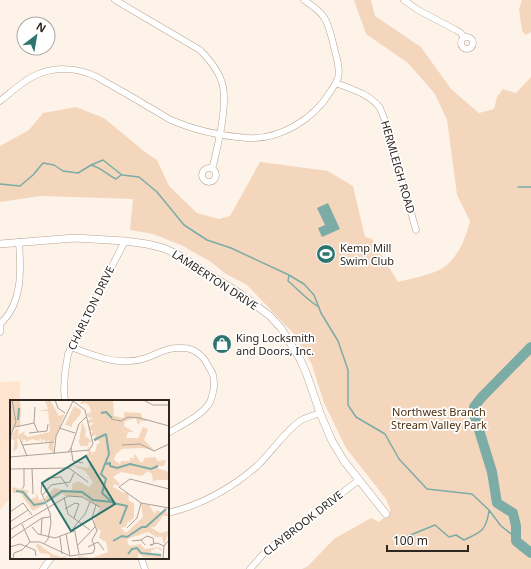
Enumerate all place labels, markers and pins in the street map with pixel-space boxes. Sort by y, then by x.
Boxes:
place label: Kemp Mill Swim Club [340,240,394,268]
sports icon: Kemp Mill Swim Club [315,243,337,265]
place label: King Locksmith and Doors, Inc. [236,330,315,358]
shop icon: King Locksmith and Doors, Inc. [211,333,233,355]

